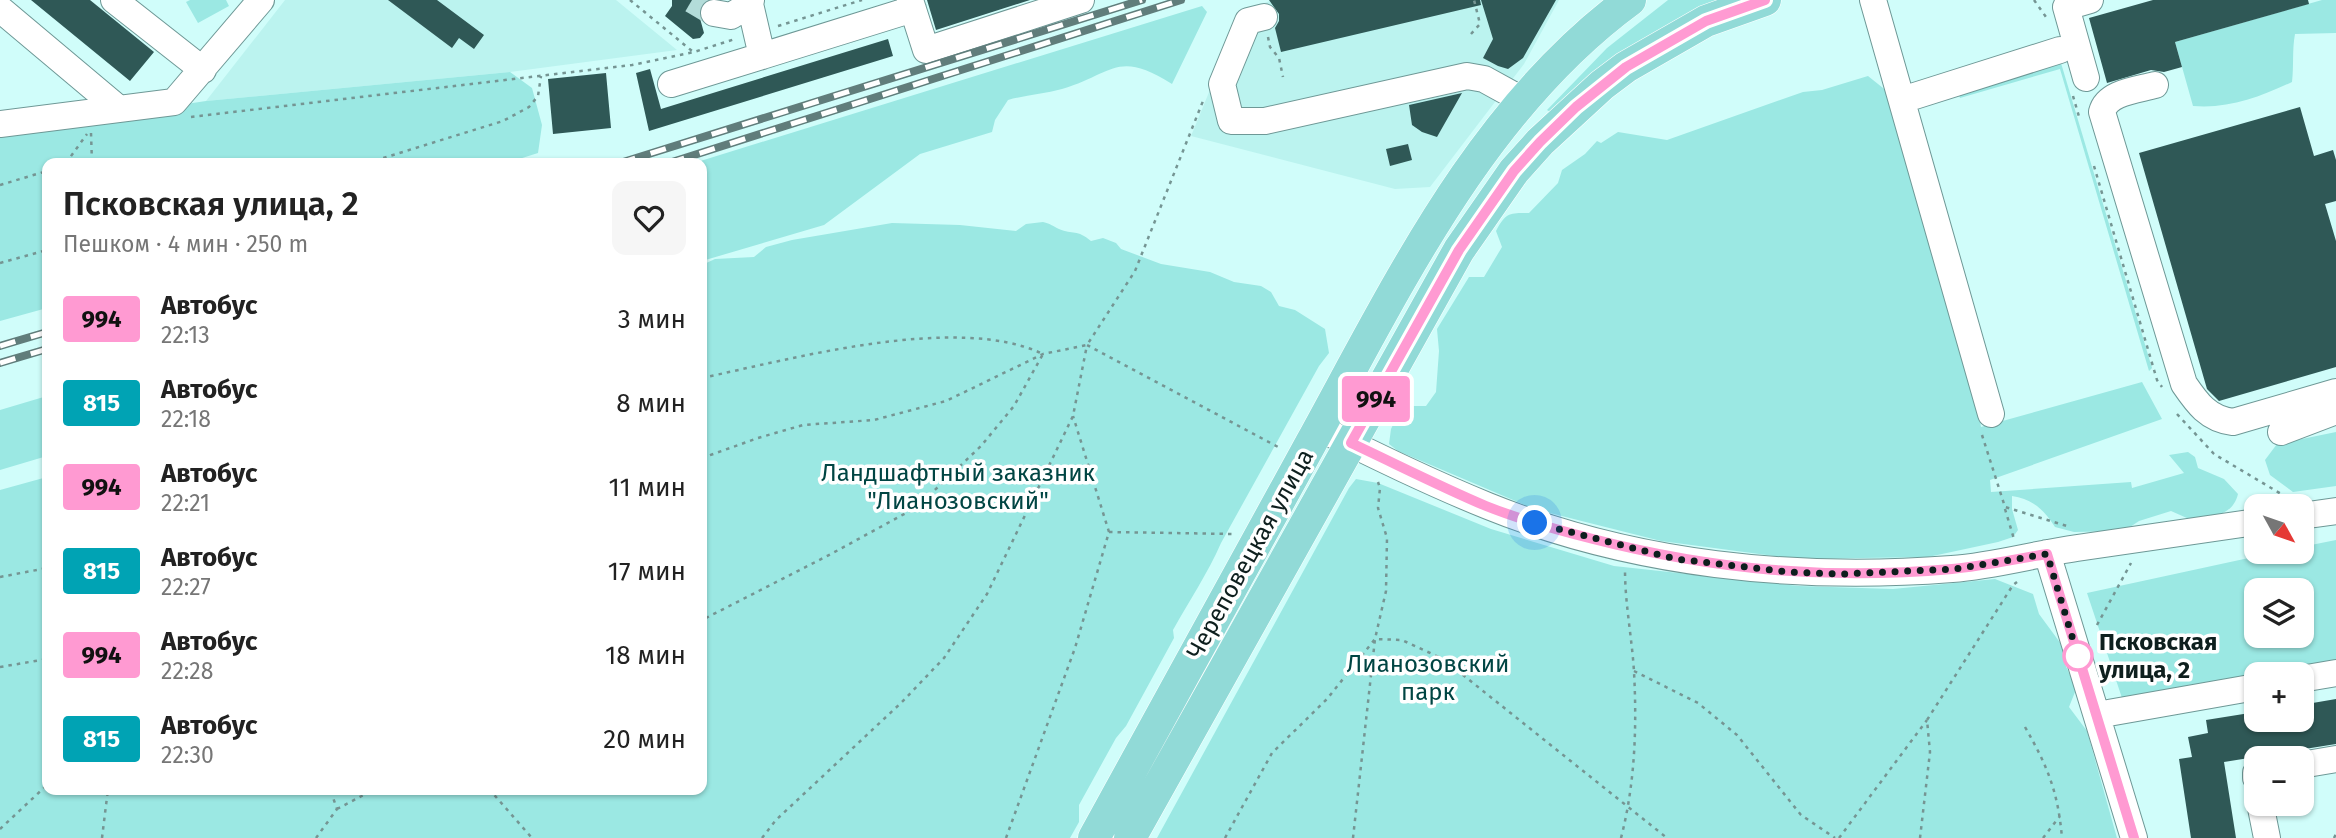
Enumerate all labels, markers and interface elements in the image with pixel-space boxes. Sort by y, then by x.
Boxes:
button: heart [612,181,686,255]
text: Псковская улица, 2 [63,184,359,224]
text: Пешком · 4 мин · 250 m [63,230,308,258]
text: Автобус [161,290,258,321]
text: 3 мин [618,304,686,335]
text: 994 [81,305,122,333]
text: 22:13 [161,321,210,349]
text: Автобус [161,374,258,405]
line badge: 994 [1336,376,1416,422]
text: 994 [1356,385,1396,413]
text: 8 мин [616,388,686,419]
text: 815 [83,389,120,417]
text: 22:18 [161,405,211,433]
street label: Череповецкая улица [1181,444,1319,664]
text: Автобус [161,458,258,489]
park label: Ландшафтный заказник "Лианозовский" [821,459,1096,515]
text: 11 мин [608,472,686,503]
text: 994 [81,473,122,501]
text: 22:21 [161,489,210,517]
north arrow [2244,494,2314,564]
map controls [2244,494,2314,816]
your location [1517,505,1552,540]
text: Автобус [161,542,258,573]
text: 17 мин [608,556,686,587]
text: 815 [83,557,120,585]
text: 22:27 [161,573,211,601]
button: layers [2244,578,2314,648]
text: Автобус [161,626,258,657]
place label: Псковская улица, 2 [2098,628,2217,684]
text: 18 мин [605,640,686,671]
text: 994 [81,641,122,669]
marker: Псковская улица, 2 [2063,641,2093,671]
park label: Лианозовский парк [1346,650,1510,706]
text: 22:28 [161,657,213,685]
button: + [2244,662,2314,732]
text: Автобус [161,710,258,741]
text: 20 мин [603,724,686,755]
text: 815 [83,725,120,753]
text: 22:30 [161,741,214,769]
button: − [2244,746,2314,816]

